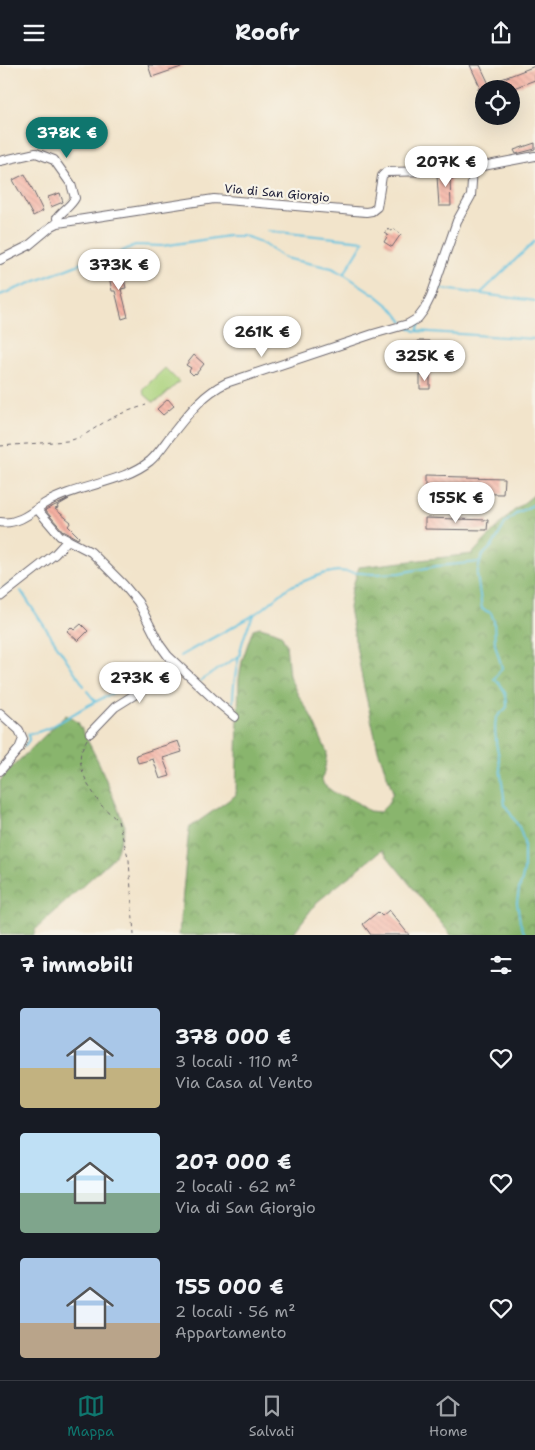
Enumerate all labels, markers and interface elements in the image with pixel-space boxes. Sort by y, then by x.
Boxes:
text: Roofr [235,18,300,47]
icon: menu [20,19,48,47]
icon: share [487,19,515,47]
map controls [475,80,520,125]
button: locate [475,80,520,125]
pin: 378K € [26,117,108,159]
text: 378K € [37,122,97,143]
pin: 207K € [405,145,487,188]
text: 207K € [416,151,476,172]
street label: Via di San Giorgio [224,180,330,206]
pin: 373K € [78,249,160,291]
text: 373K € [89,254,149,275]
pin: 261K € [221,315,303,358]
text: 261K € [234,321,290,342]
pin: 325K € [384,339,466,382]
text: 325K € [395,345,455,366]
pin: 155K € [415,481,497,524]
text: 155K € [429,487,483,508]
pin: 273K € [99,661,181,704]
text: 273K € [110,667,170,688]
text: 7 immobili [20,951,133,979]
icon: filters [487,951,515,979]
text: 378 000 € [175,1023,291,1051]
icon: home [60,1028,120,1088]
icon: heart [487,1044,515,1072]
text: 3 locali · 110 m² [175,1051,298,1072]
text: Via Casa al Vento [175,1072,313,1093]
text: 207 000 € [175,1148,291,1176]
icon: home [60,1153,120,1213]
icon: heart [487,1169,515,1197]
text: 2 locali · 62 m² [175,1176,296,1197]
text: Via di San Giorgio [175,1197,316,1218]
text: 155 000 € [175,1273,284,1301]
icon: home [60,1278,120,1338]
icon: heart [487,1294,515,1322]
text: 2 locali · 56 m² [175,1301,296,1322]
text: Appartamento [175,1322,286,1343]
tab: Mappa [67,1392,114,1440]
tab: Salvati [249,1392,294,1440]
tab: Home [429,1392,468,1440]

